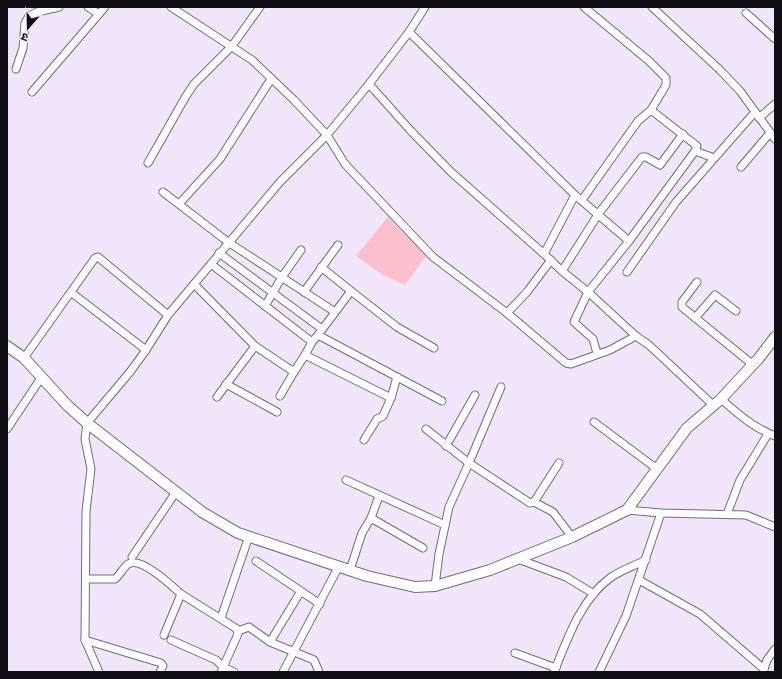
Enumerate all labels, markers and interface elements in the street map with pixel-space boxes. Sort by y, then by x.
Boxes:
north arrow [8,8,48,48]
text: उ [19,30,30,45]

